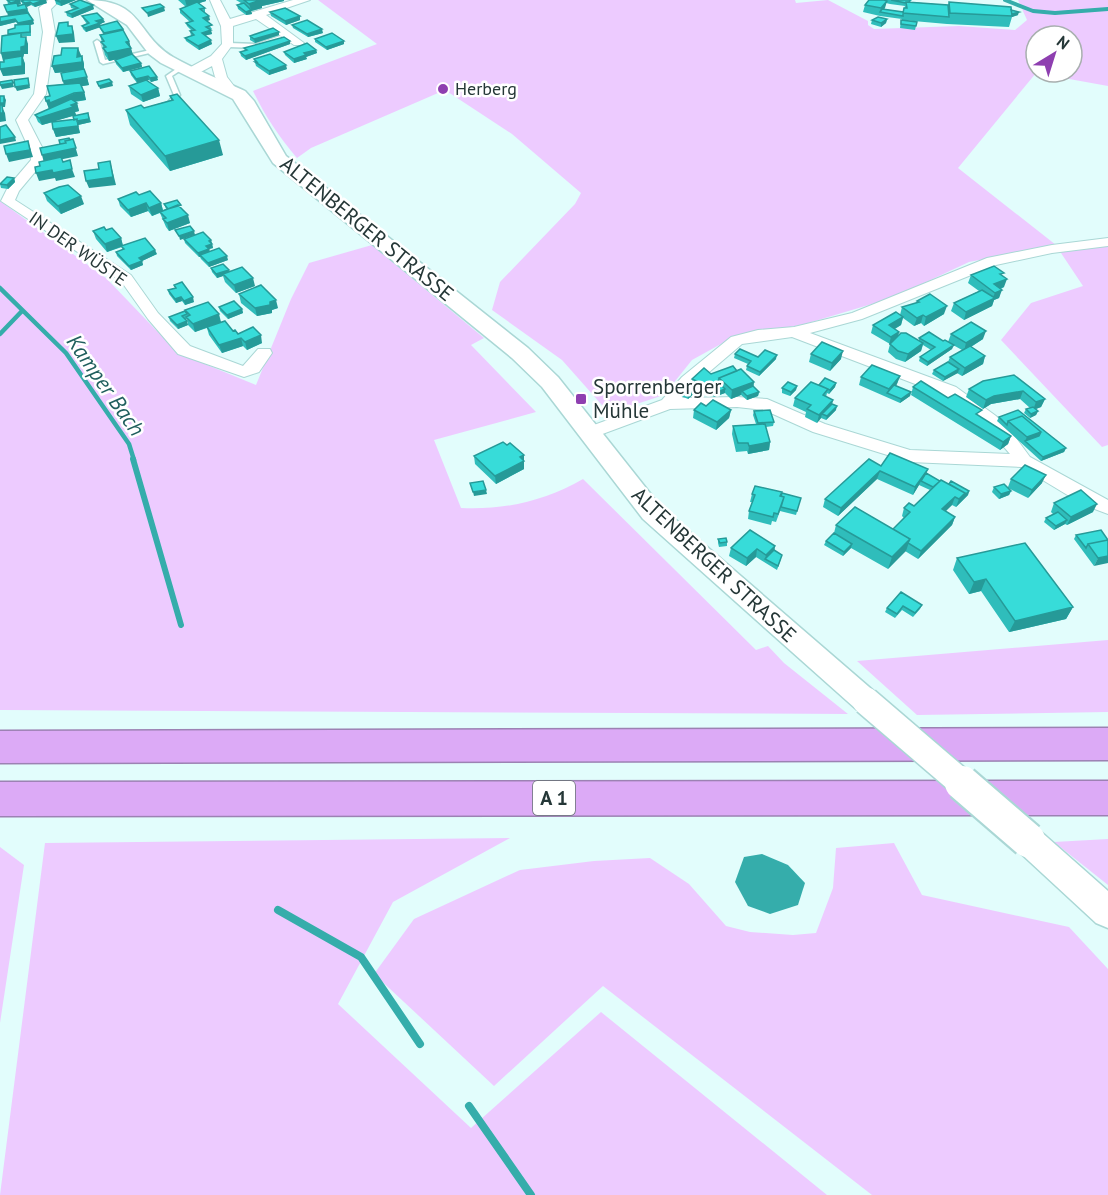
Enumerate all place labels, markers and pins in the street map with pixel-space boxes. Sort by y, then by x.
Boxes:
place label: Herberg [455,77,517,100]
marker: Herberg [436,82,450,96]
place label: Sporrenberger Mühle [593,373,721,424]
marker: Sporrenberger Mühle [574,392,588,406]

